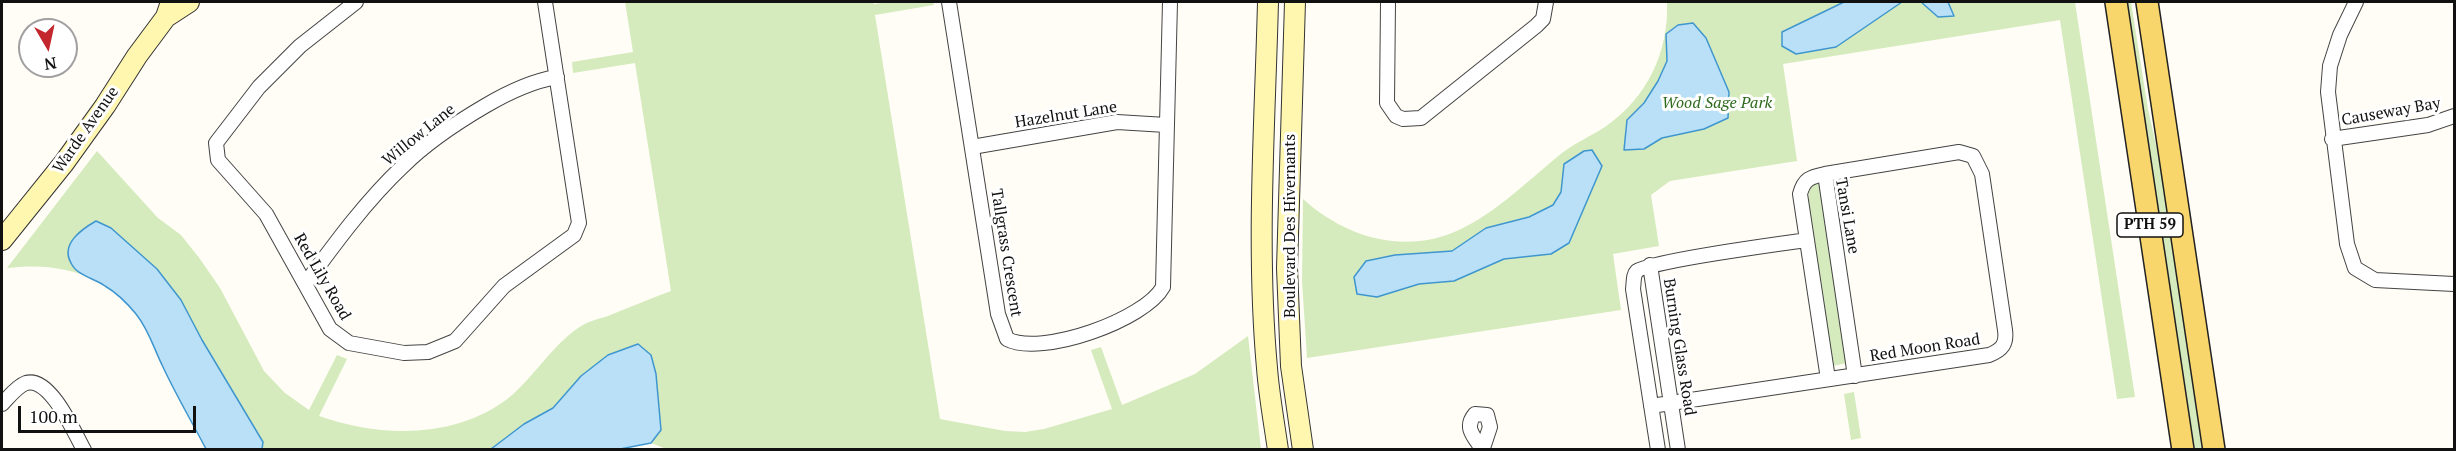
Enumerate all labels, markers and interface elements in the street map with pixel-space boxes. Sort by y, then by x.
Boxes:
north arrow [18,18,78,78]
text: N [43,52,58,76]
street label: Warde Avenue [49,83,123,177]
park label: Wood Sage Park [1662,93,1772,113]
street label: Causeway Bay [2340,94,2442,130]
street label: Hazelnut Lane [1014,97,1118,133]
street label: Willow Lane [379,100,459,170]
street label: Boulevard Des Hivernants [1280,134,1300,318]
street label: Tansi Lane [1831,176,1863,256]
street label: Tallgrass Crescent [986,187,1026,319]
road number: PTH 59 [2117,213,2183,237]
street label: Red Lily Road [289,230,355,324]
street label: Burning Glass Road [1659,277,1699,417]
street label: Red Moon Road [1869,330,1981,366]
scale bar [21,394,200,432]
text: 100 m [29,404,78,428]

